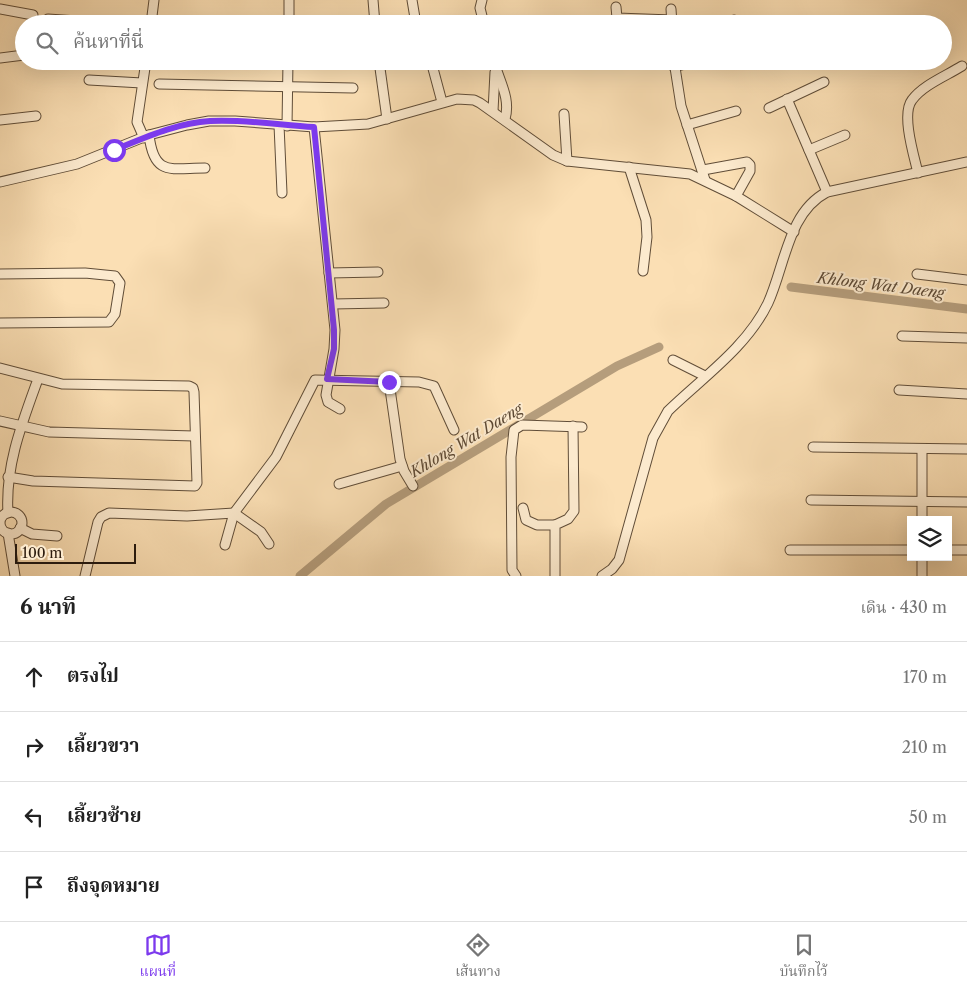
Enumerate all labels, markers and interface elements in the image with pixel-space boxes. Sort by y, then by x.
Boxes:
search box [15,15,952,70]
icon: search [33,29,61,57]
text: ค้นหาที่นี่ [73,30,144,53]
route start [103,139,126,162]
water label: Khlong Wat Daeng [815,268,947,302]
route end [378,371,401,394]
water label: Khlong Wat Daeng [405,398,527,482]
map controls [907,516,952,561]
button: layers [907,516,952,561]
scale bar [15,541,136,564]
text: 100 m [22,544,62,562]
text: 6 นาที [20,594,76,619]
text: เดิน · 430 m [860,597,947,617]
icon: ahead [20,663,48,691]
text: ตรงไป [67,664,119,687]
text: 170 m [903,667,947,687]
icon: right [20,733,48,761]
text: เลี้ยวขวา [67,734,139,757]
text: 210 m [902,737,947,757]
icon: left [20,803,48,831]
text: เลี้ยวซ้าย [67,804,141,827]
text: 50 m [909,807,947,827]
icon: arrive [20,873,48,901]
text: ถึงจุดหมาย [67,874,160,897]
tab: แผนที่ [140,931,176,983]
tab: เส้นทาง [455,931,501,983]
tab: บันทึกไว้ [780,931,828,983]

